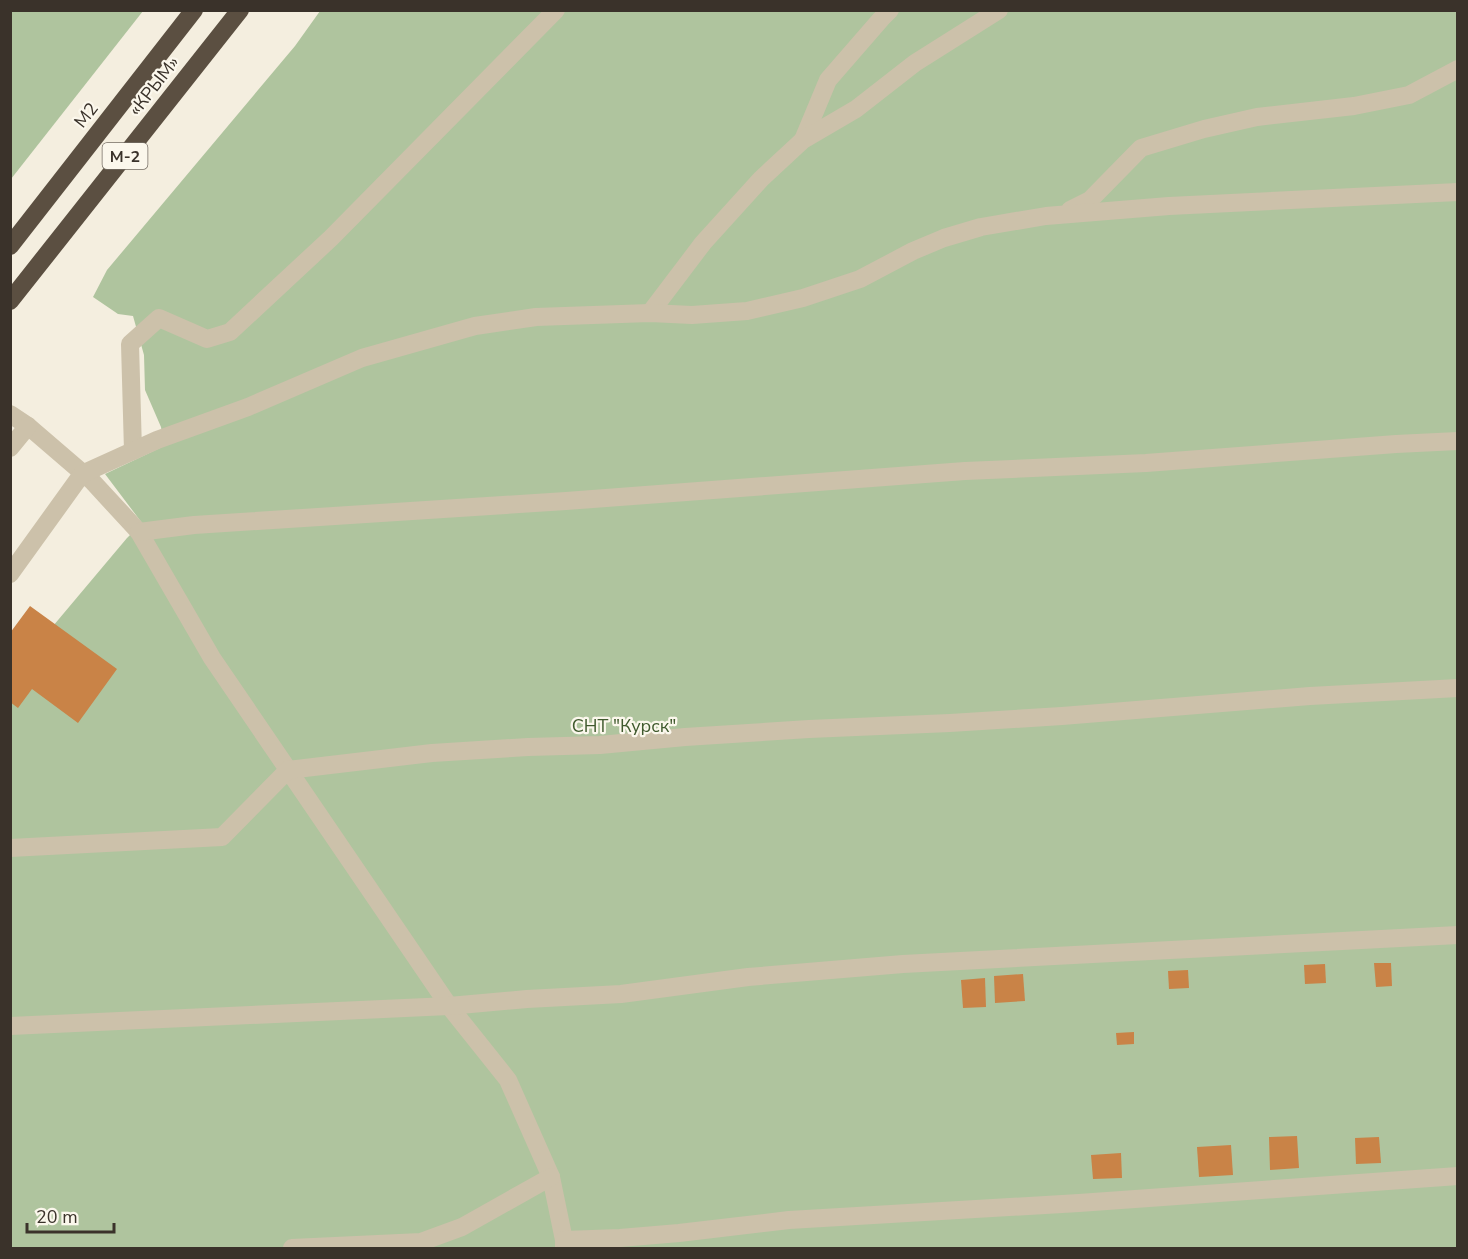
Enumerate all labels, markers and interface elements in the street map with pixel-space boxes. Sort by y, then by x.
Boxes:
street label: «КРЫМ» [123,51,185,121]
street label: М2 [68,97,104,133]
road number: М-2 [102,143,148,169]
park label: СНТ "Курск" [572,714,676,738]
scale bar [27,1196,114,1234]
text: 20 m [36,1205,78,1229]

